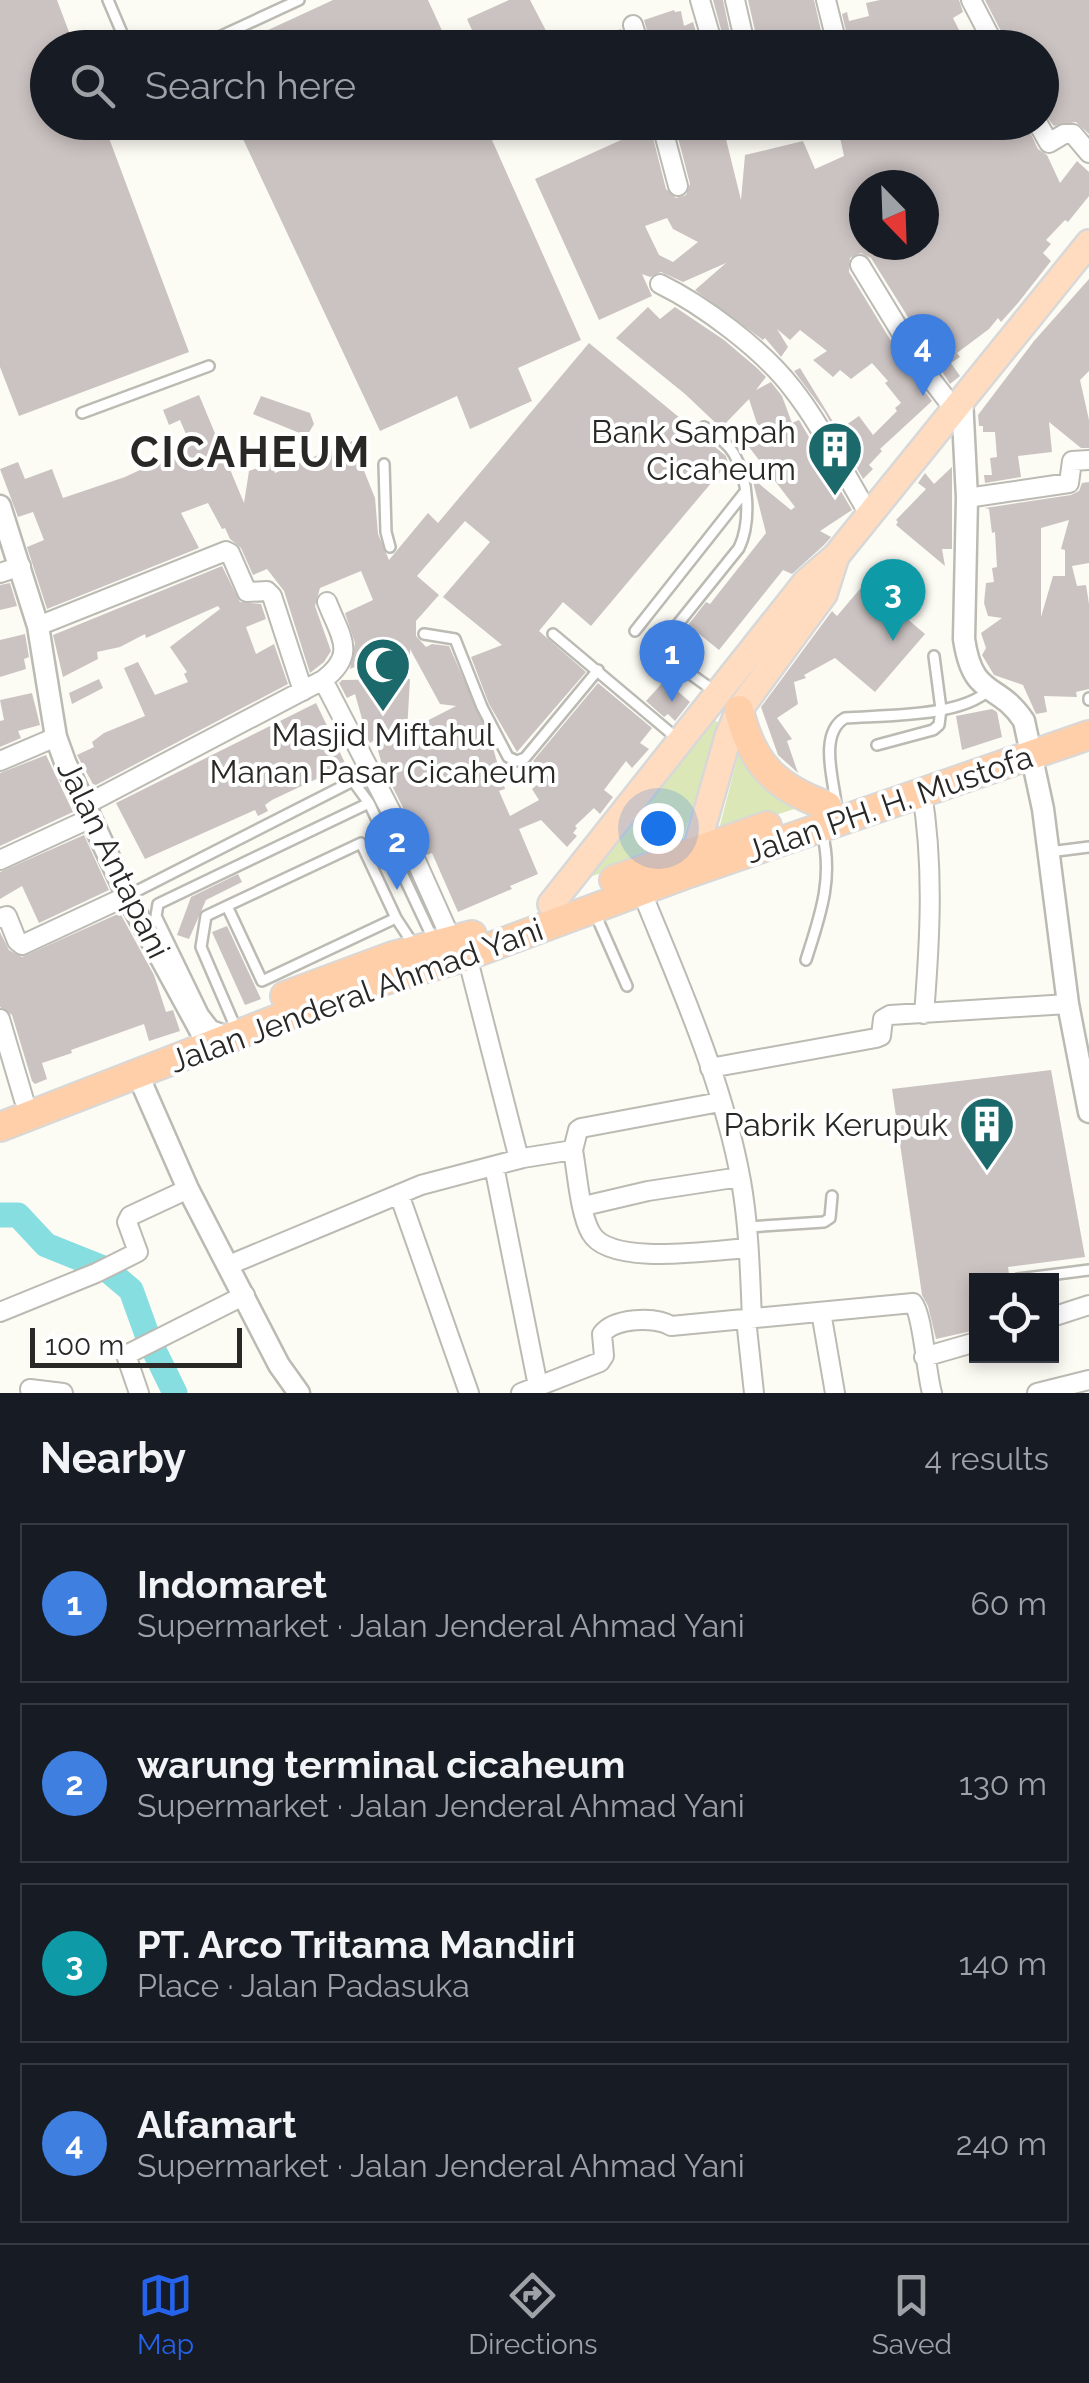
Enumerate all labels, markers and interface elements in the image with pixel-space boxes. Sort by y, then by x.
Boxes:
search box [30,30,1059,140]
icon: search [65,58,120,113]
text: Search here [145,63,356,108]
north arrow [849,170,939,260]
pin: 4 [890,314,956,396]
place label: Bank Sampah Cicaheum [591,413,796,487]
building icon: Bank Sampah Cicaheum [805,419,865,498]
district label: CICAHEUM [130,428,372,477]
pin: 3 [860,558,926,641]
pin: 1 [640,620,704,702]
mosque icon: Masjid Miftahul Manan Pasar Cicaheum [353,635,413,714]
place label: Masjid Miftahul Manan Pasar Cicaheum [210,716,556,790]
street label: Jalan PH. H. Mustofa [741,738,1037,870]
street label: Jalan Antapani [50,754,178,964]
your location [633,803,684,854]
pin: 2 [364,808,430,890]
street label: Jalan Jenderal Ahmad Yani [164,910,548,1080]
building icon: Pabrik Kerupuk [957,1094,1017,1173]
place label: Pabrik Kerupuk [723,1106,948,1143]
map controls [969,1273,1059,1363]
button: locate [969,1273,1059,1363]
scale bar [30,1323,242,1368]
text: 100 m [45,1329,124,1362]
text: Nearby [40,1434,186,1483]
text: 4 results [925,1440,1049,1477]
text: Indomaret [137,1562,327,1607]
text: 1 [67,1585,82,1622]
text: 60 m [971,1585,1047,1622]
text: Supermarket · Jalan Jenderal Ahmad Yani [137,1607,745,1644]
text: warung terminal cicaheum [137,1742,625,1787]
text: 2 [65,1765,84,1802]
text: 130 m [959,1765,1047,1802]
text: Supermarket · Jalan Jenderal Ahmad Yani [137,1787,745,1824]
text: PT. Arco Tritama Mandiri [137,1922,575,1967]
text: 3 [66,1945,83,1982]
text: 140 m [959,1945,1047,1982]
text: Place · Jalan Padasuka [137,1967,470,2004]
text: Alfamart [137,2102,297,2147]
text: 4 [65,2125,84,2162]
text: 240 m [956,2125,1047,2162]
text: Supermarket · Jalan Jenderal Ahmad Yani [137,2147,745,2184]
tab: Map [137,2268,194,2361]
tab: Directions [468,2268,598,2361]
tab: Saved [872,2268,952,2361]

